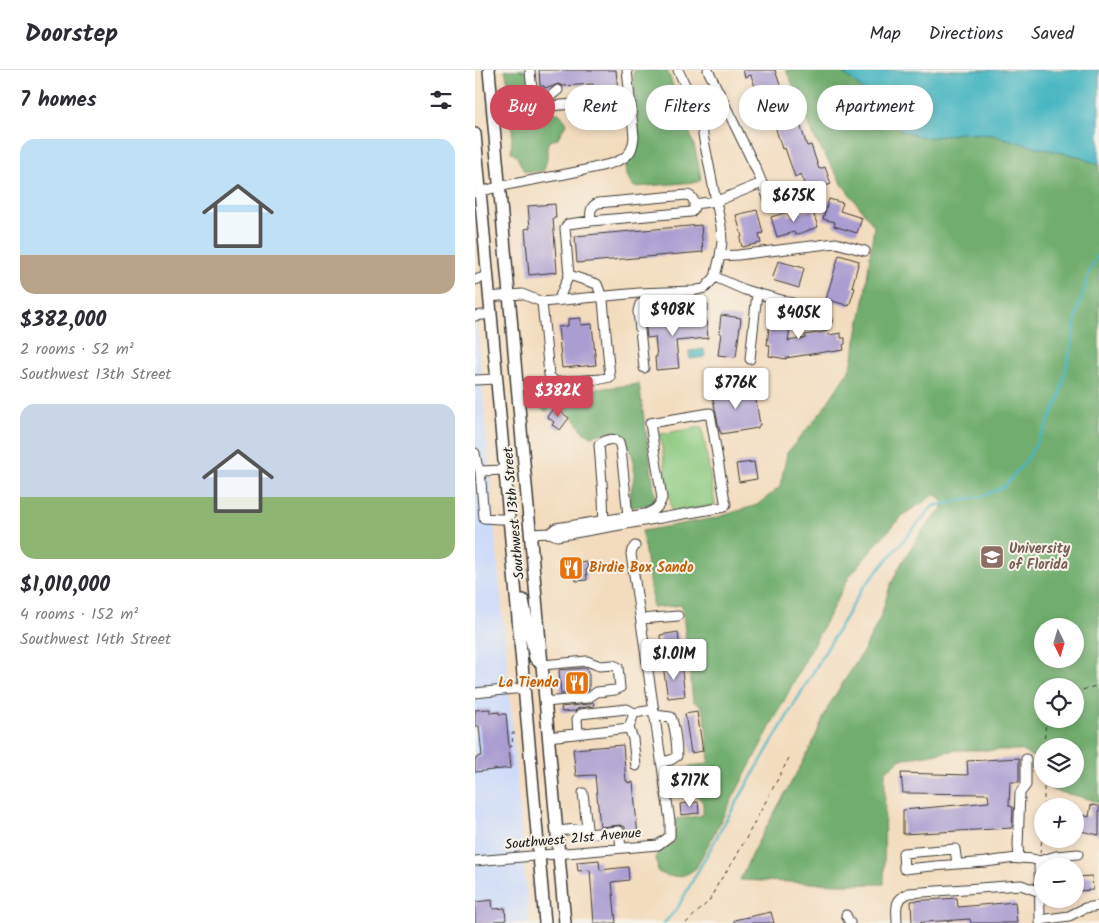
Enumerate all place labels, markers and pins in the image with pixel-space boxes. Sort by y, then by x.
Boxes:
pin: $675K [759,180,829,223]
pin: $908K [638,294,708,337]
pin: $405K [764,298,834,340]
pin: $776K [701,368,771,410]
pin: $382K [523,376,593,418]
place label: University of Florida [1009,538,1071,576]
school or university icon: University of Florida [979,544,1005,570]
restaurant icon: Birdie Box Sando [558,555,584,581]
place label: Birdie Box Sando [589,557,694,579]
pin: $1.01M [633,638,715,681]
restaurant icon: La Tienda [564,670,590,696]
place label: La Tienda [498,672,559,694]
pin: $717K [655,766,725,808]

